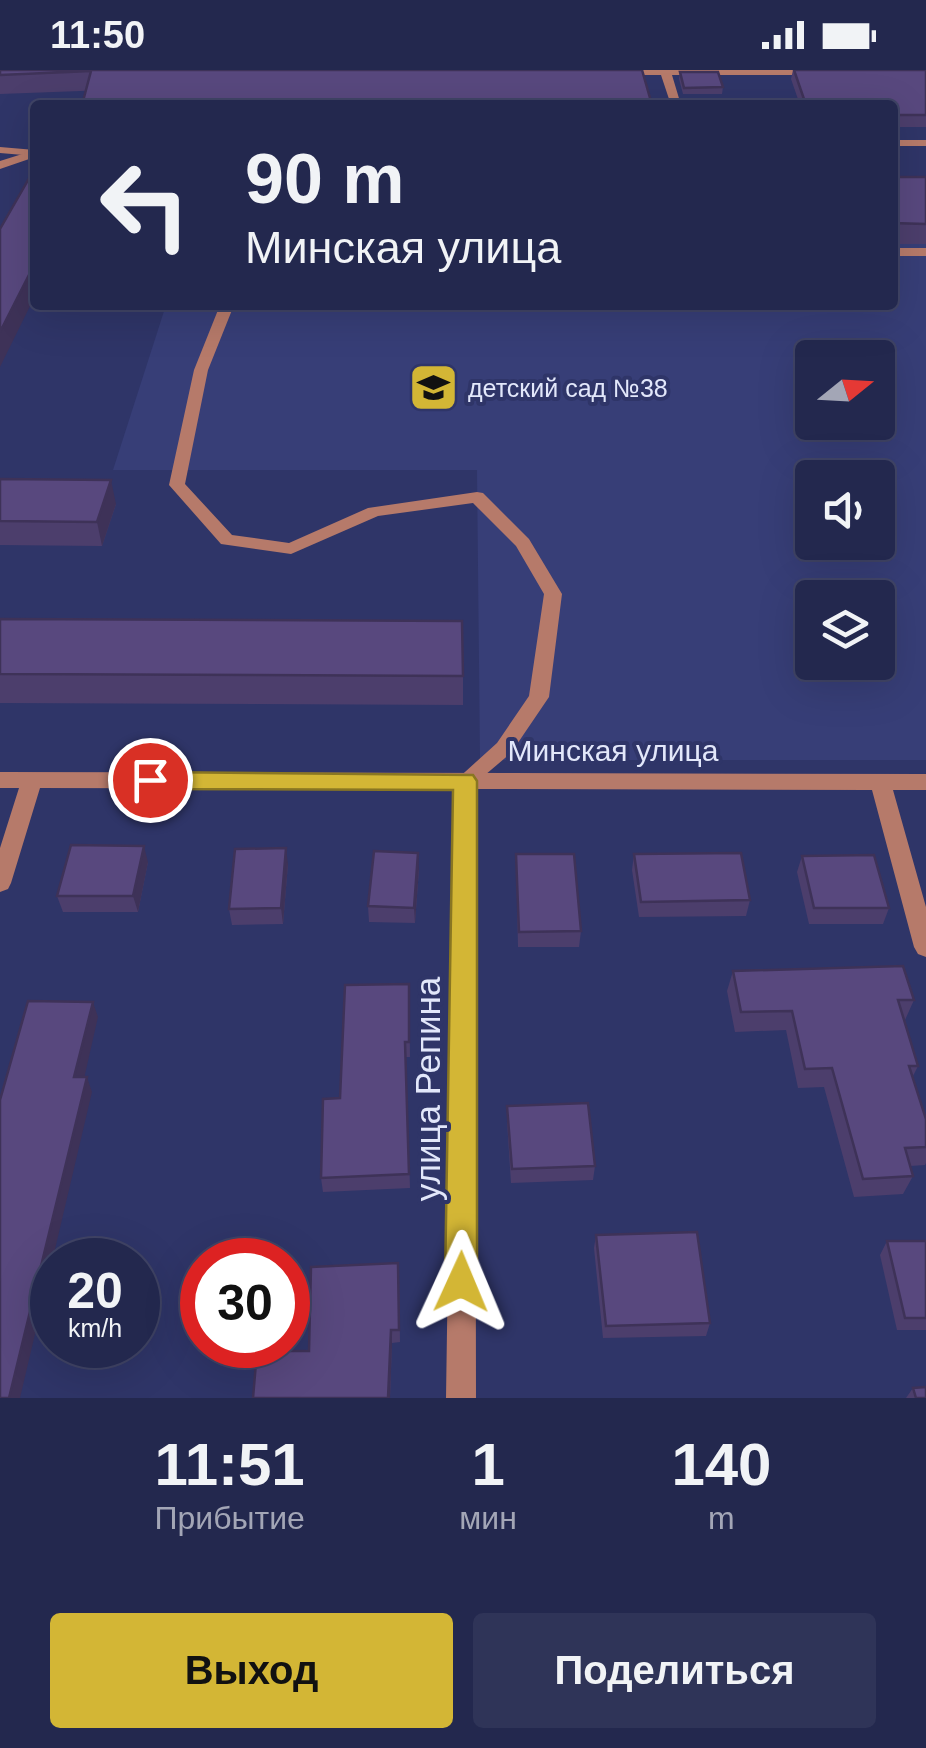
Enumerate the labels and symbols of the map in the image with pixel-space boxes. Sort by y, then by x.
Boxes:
north arrow [795,340,895,440]
school or university icon: детский сад №38 [407,362,459,414]
place label: детский сад №38 [468,374,668,402]
street label: Минская улица [508,734,719,767]
pin [108,738,193,823]
street label: улица Репина [408,976,447,1201]
position arrow [409,1230,513,1334]
speed limit sign: 30 [180,1238,310,1368]

